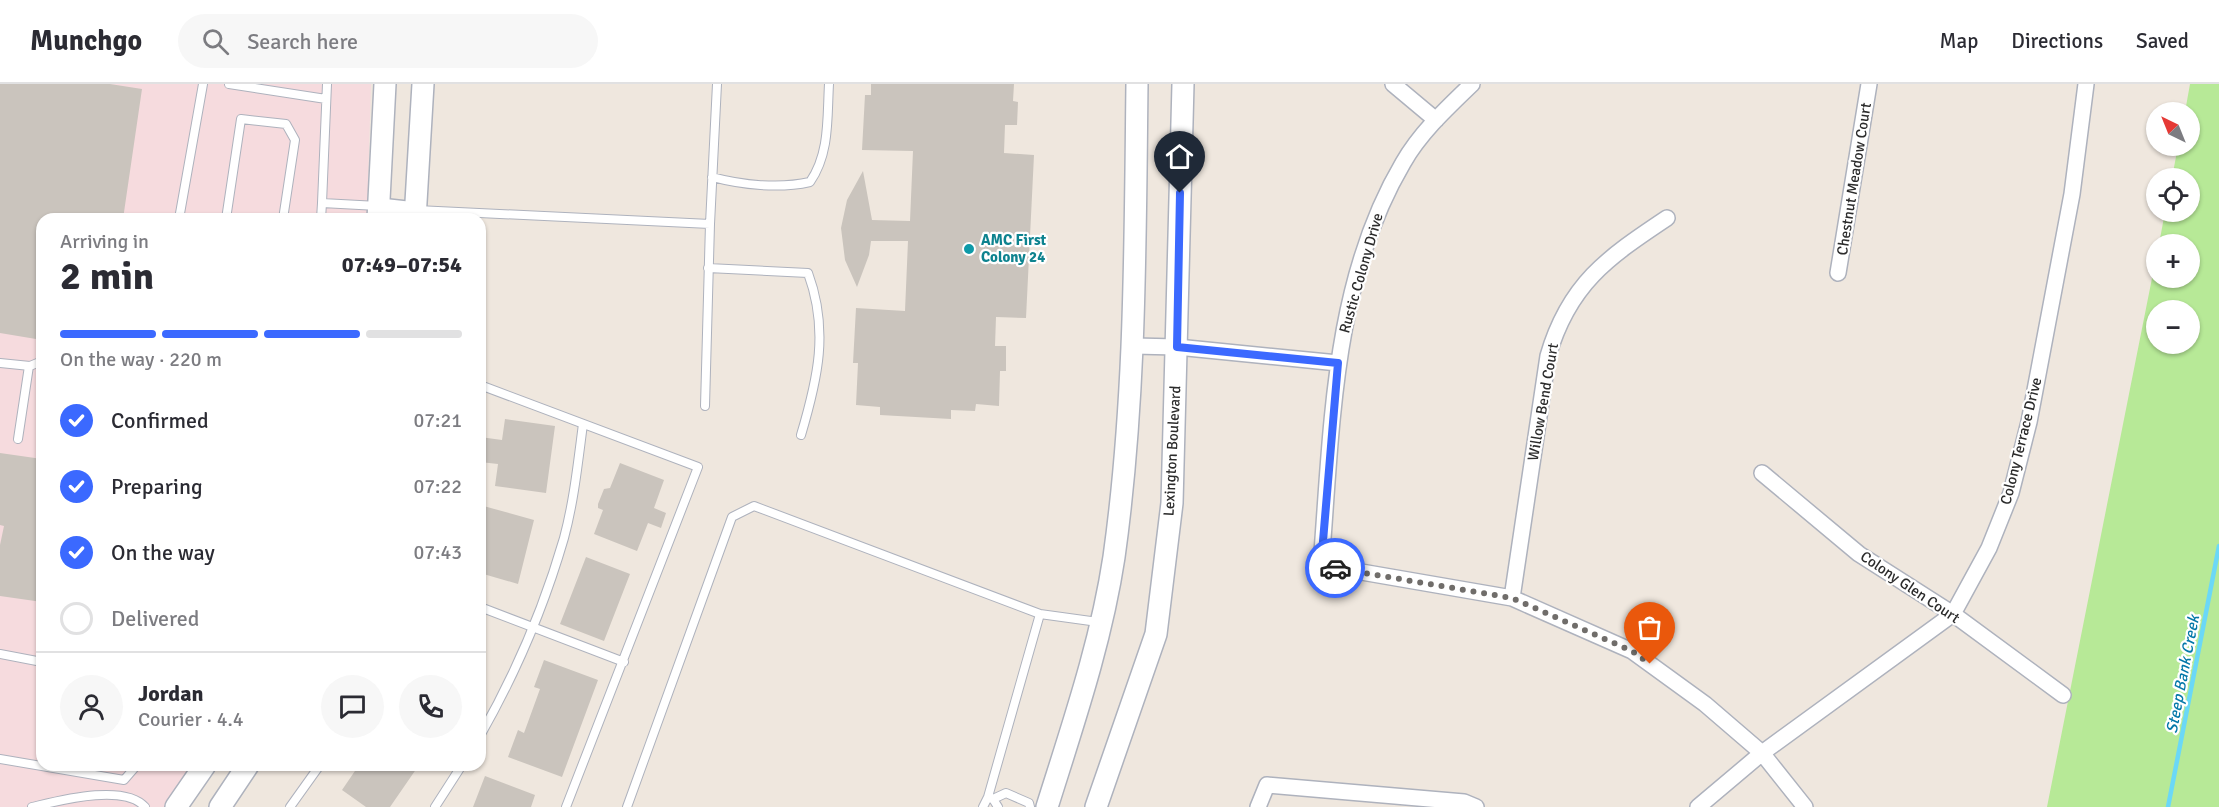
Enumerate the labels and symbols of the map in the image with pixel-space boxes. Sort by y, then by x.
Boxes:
street label: Chestnut Meadow Court [1833,101,1875,257]
north arrow [2146,102,2200,156]
pin [1154,131,1205,193]
street label: Rustic Colony Drive [1335,211,1387,335]
place label: AMC First Colony 24 [981,231,1047,266]
marker: AMC First Colony 24 [962,242,976,256]
street label: Willow Bend Court [1524,342,1562,462]
street label: Colony Terrace Drive [1996,376,2046,506]
street label: Lexington Boulevard [1160,385,1184,517]
courier [1305,538,1365,598]
street label: Colony Glen Court [1857,547,1963,627]
pin [1624,602,1675,664]
water label: Steep Bank Creek [2162,612,2205,735]

